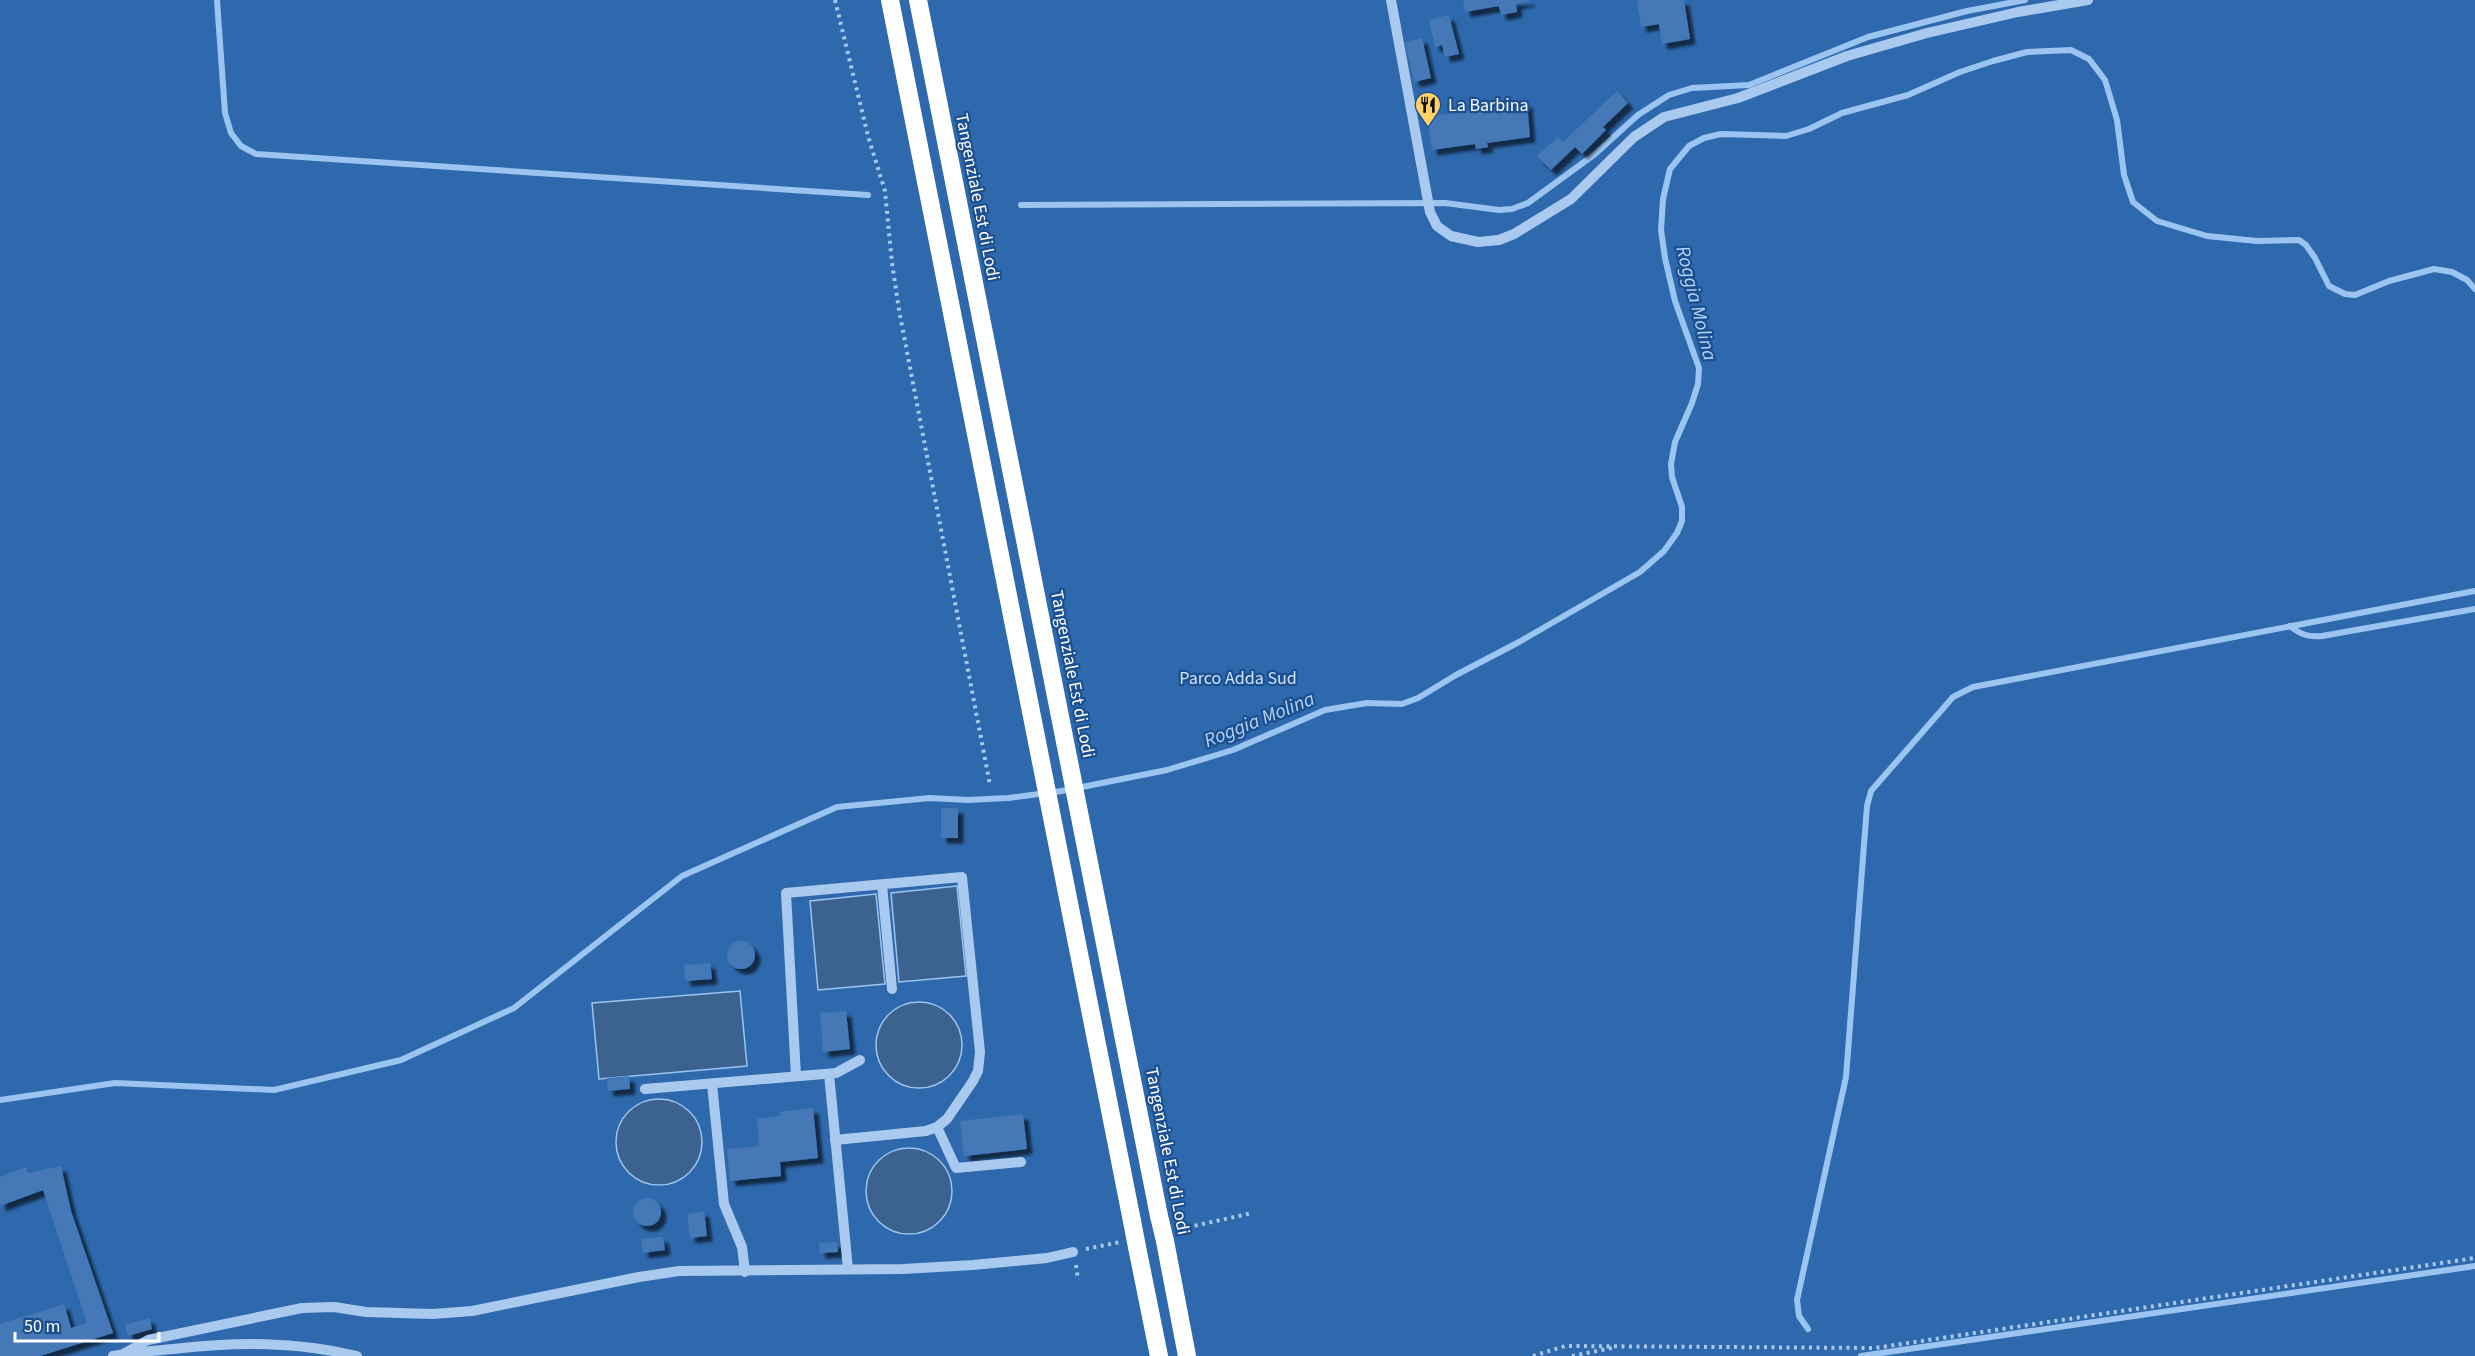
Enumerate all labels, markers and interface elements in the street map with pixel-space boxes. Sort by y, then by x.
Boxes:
restaurant icon: La Barbina [1413,90,1443,128]
place label: La Barbina [1448,93,1529,118]
street label: Tangenziale Est di Lodi [949,111,1006,283]
water label: Roggia Molina [1668,243,1724,364]
street label: Tangenziale Est di Lodi [1044,588,1101,760]
park label: Parco Adda Sud [1179,666,1297,691]
water label: Roggia Molina [1200,685,1319,755]
street label: Tangenziale Est di Lodi [1139,1065,1196,1237]
scale bar [15,1305,159,1343]
text: 50 m [24,1314,60,1339]

